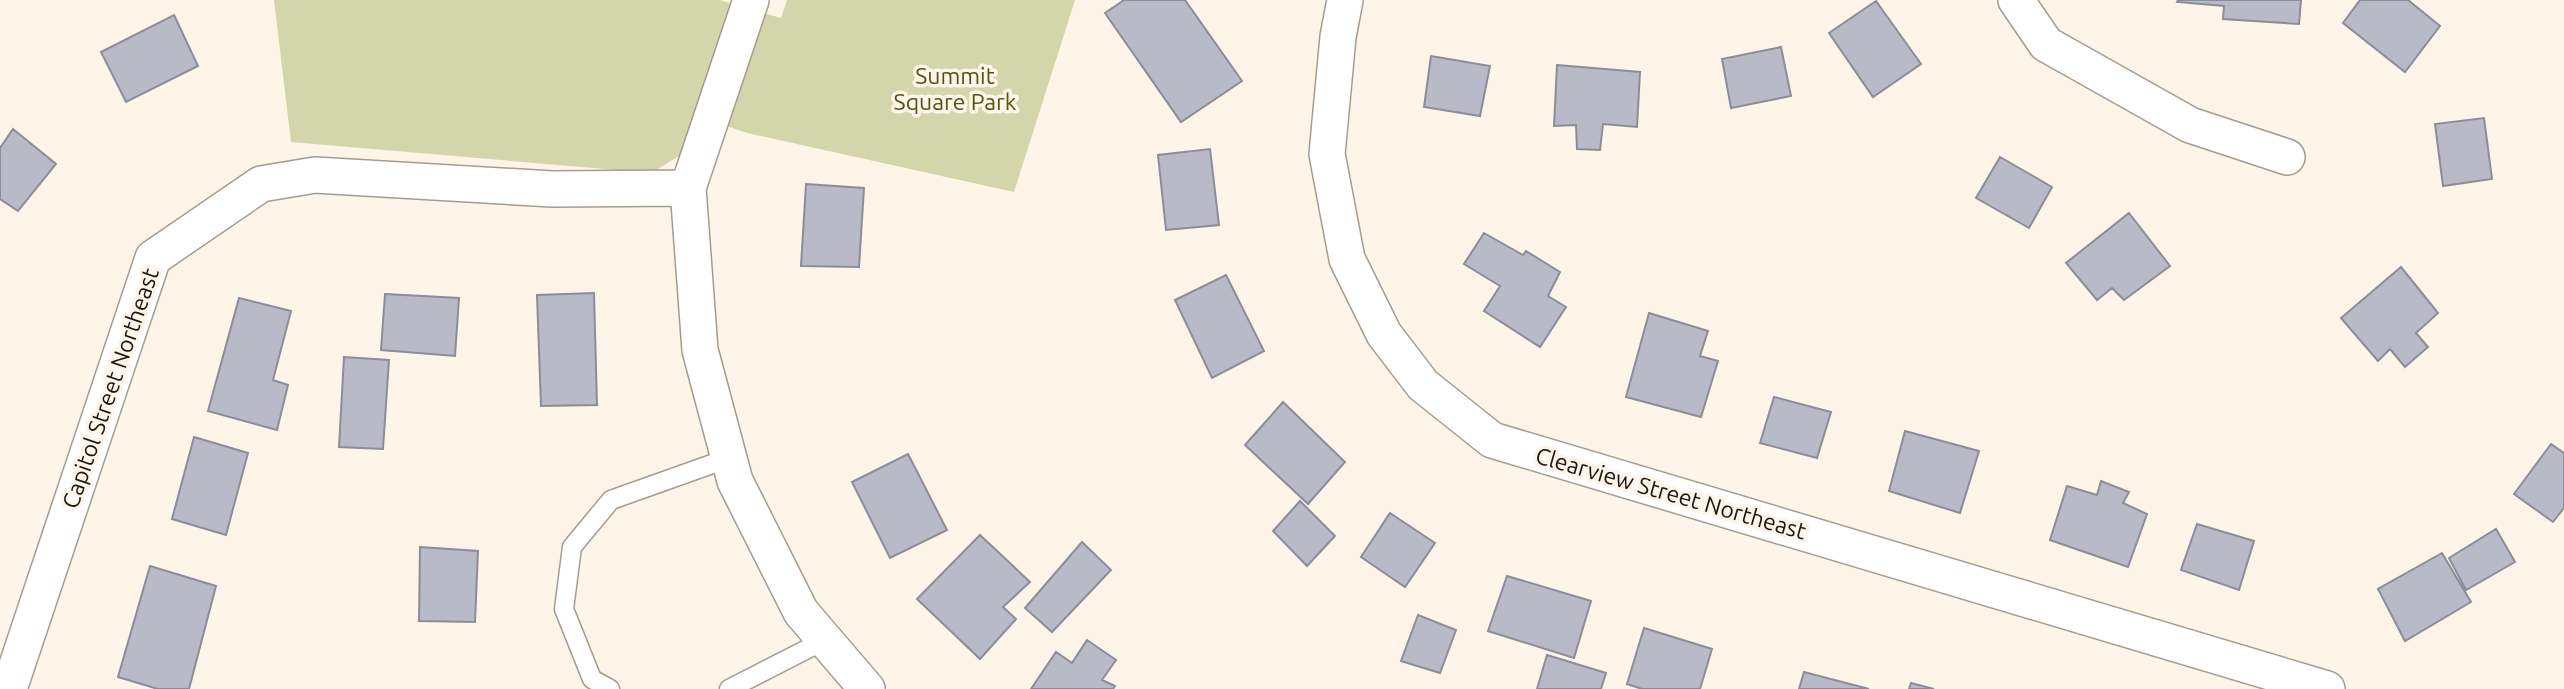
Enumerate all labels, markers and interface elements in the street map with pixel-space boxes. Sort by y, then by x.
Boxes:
park label: Summit Square Park [894,63,1017,114]
street label: Capitol Street Northeast [57,265,163,511]
street label: Clearview Street Northeast [1533,442,1809,544]

